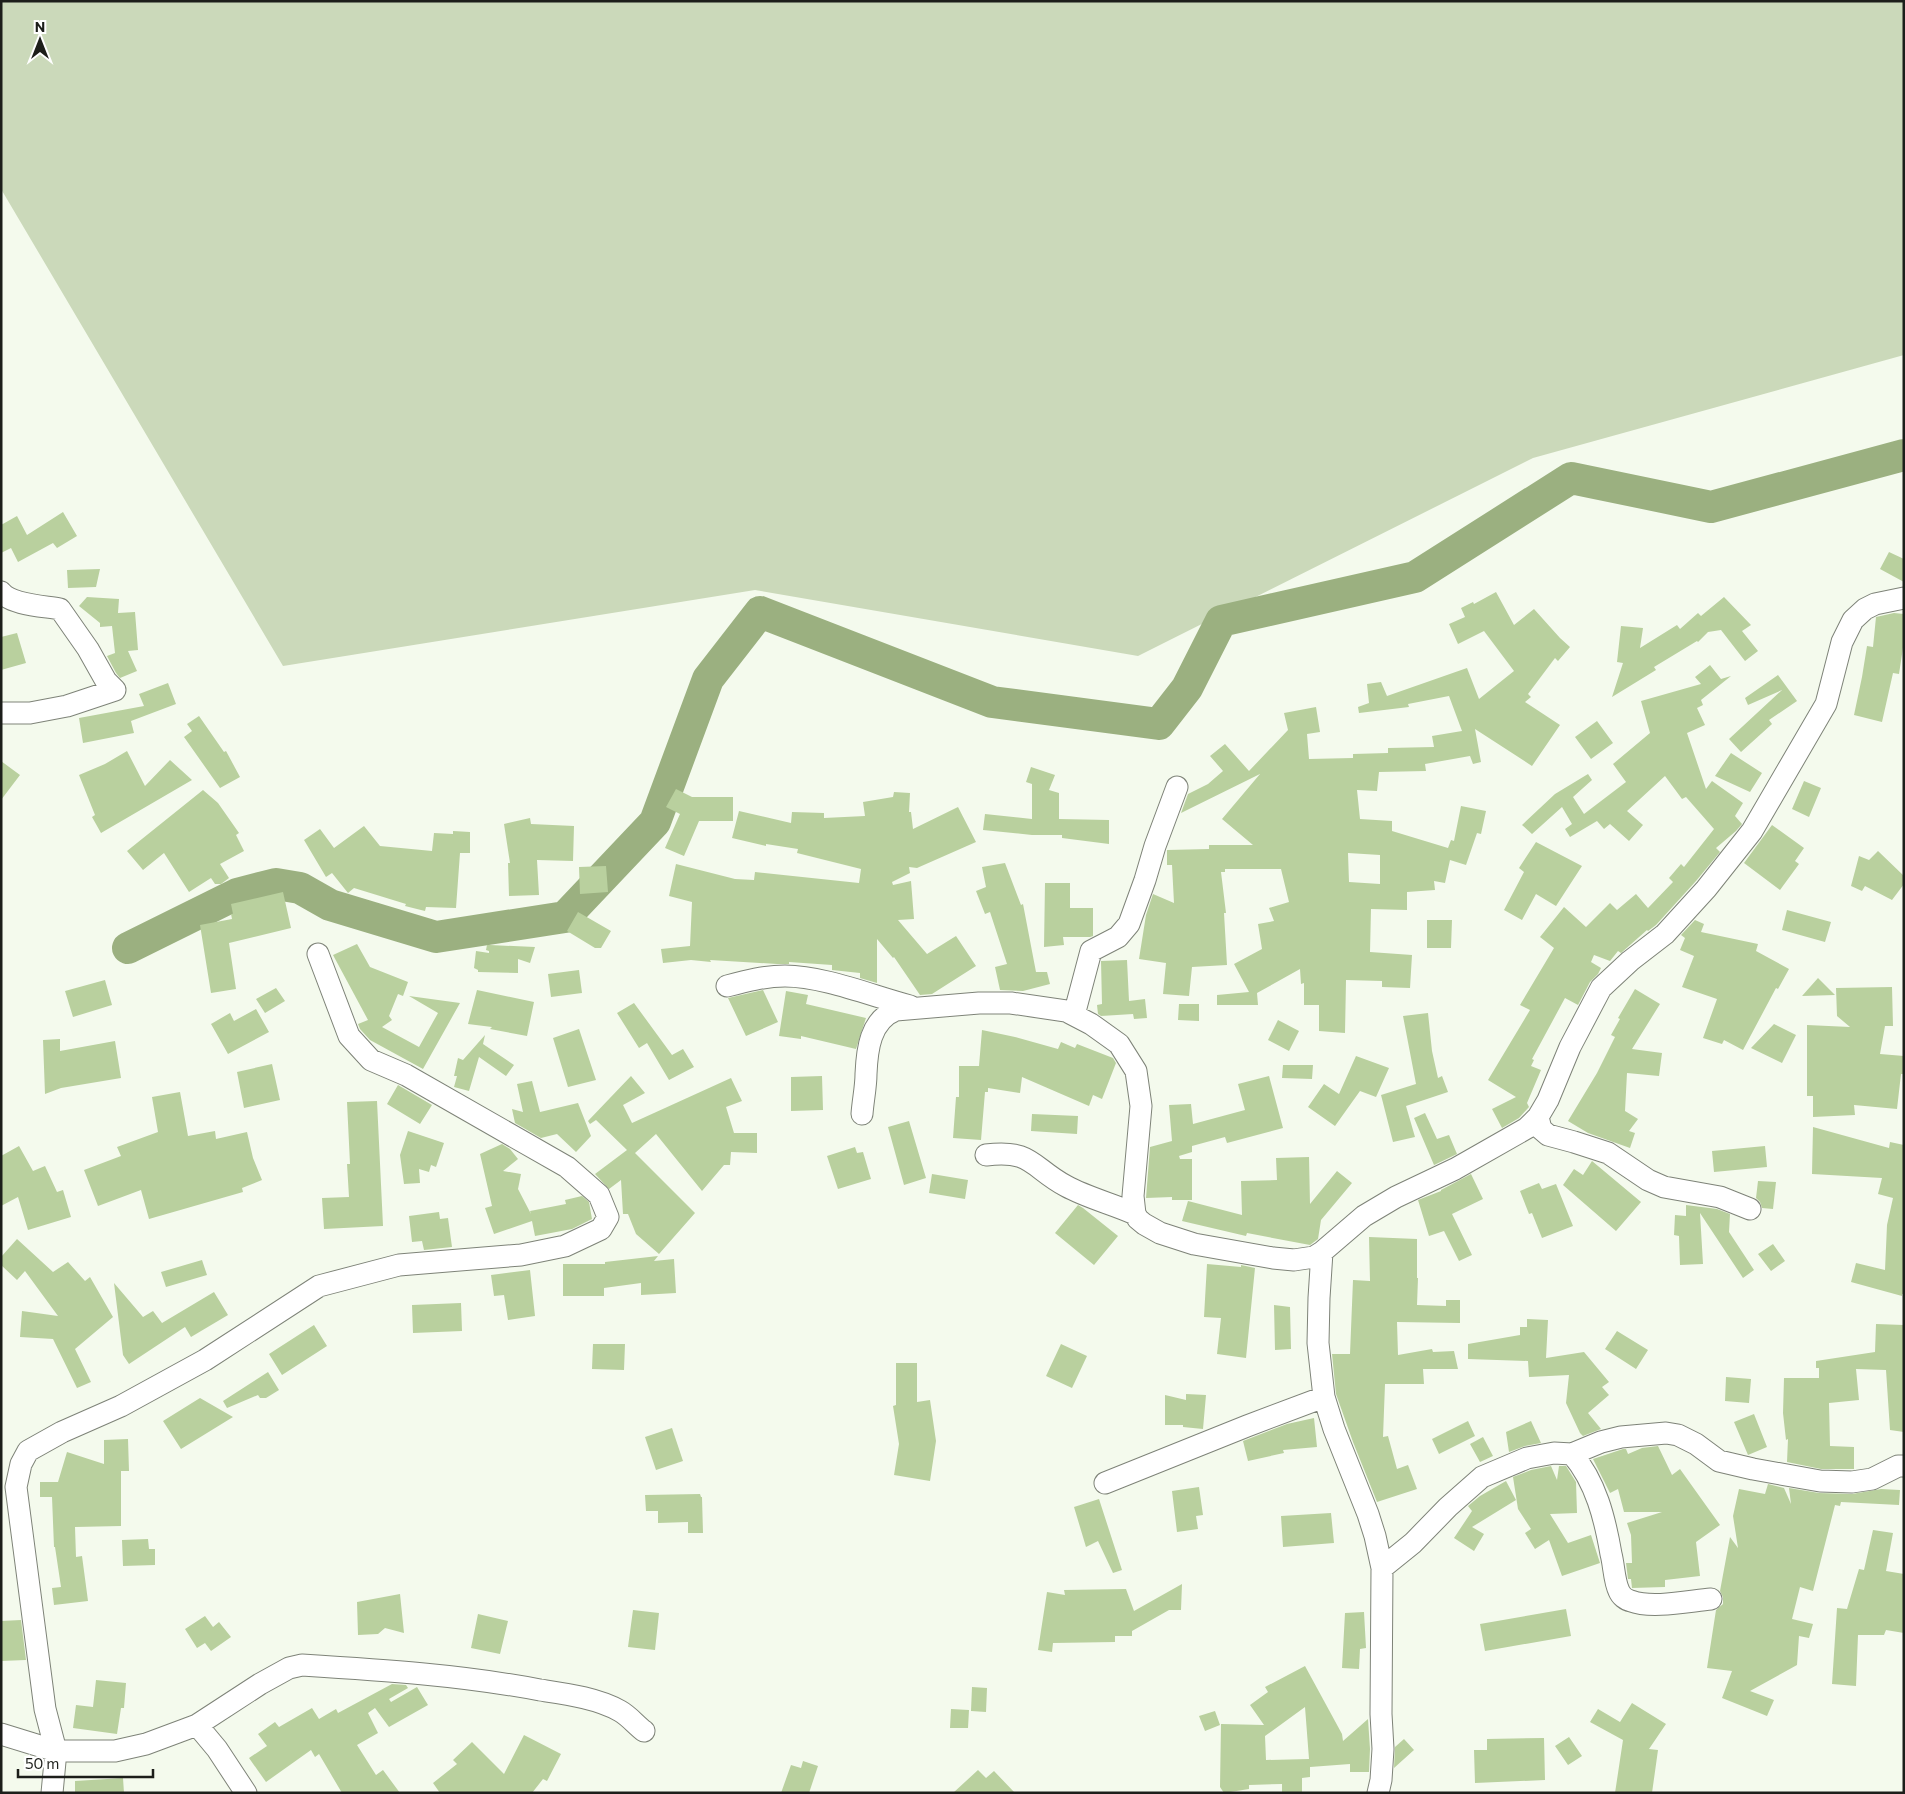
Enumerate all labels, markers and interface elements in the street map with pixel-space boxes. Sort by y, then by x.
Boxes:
north arrow [15,15,65,65]
text: N [35,18,45,35]
scale bar [18,1746,152,1778]
text: 50 m [25,1754,59,1772]

